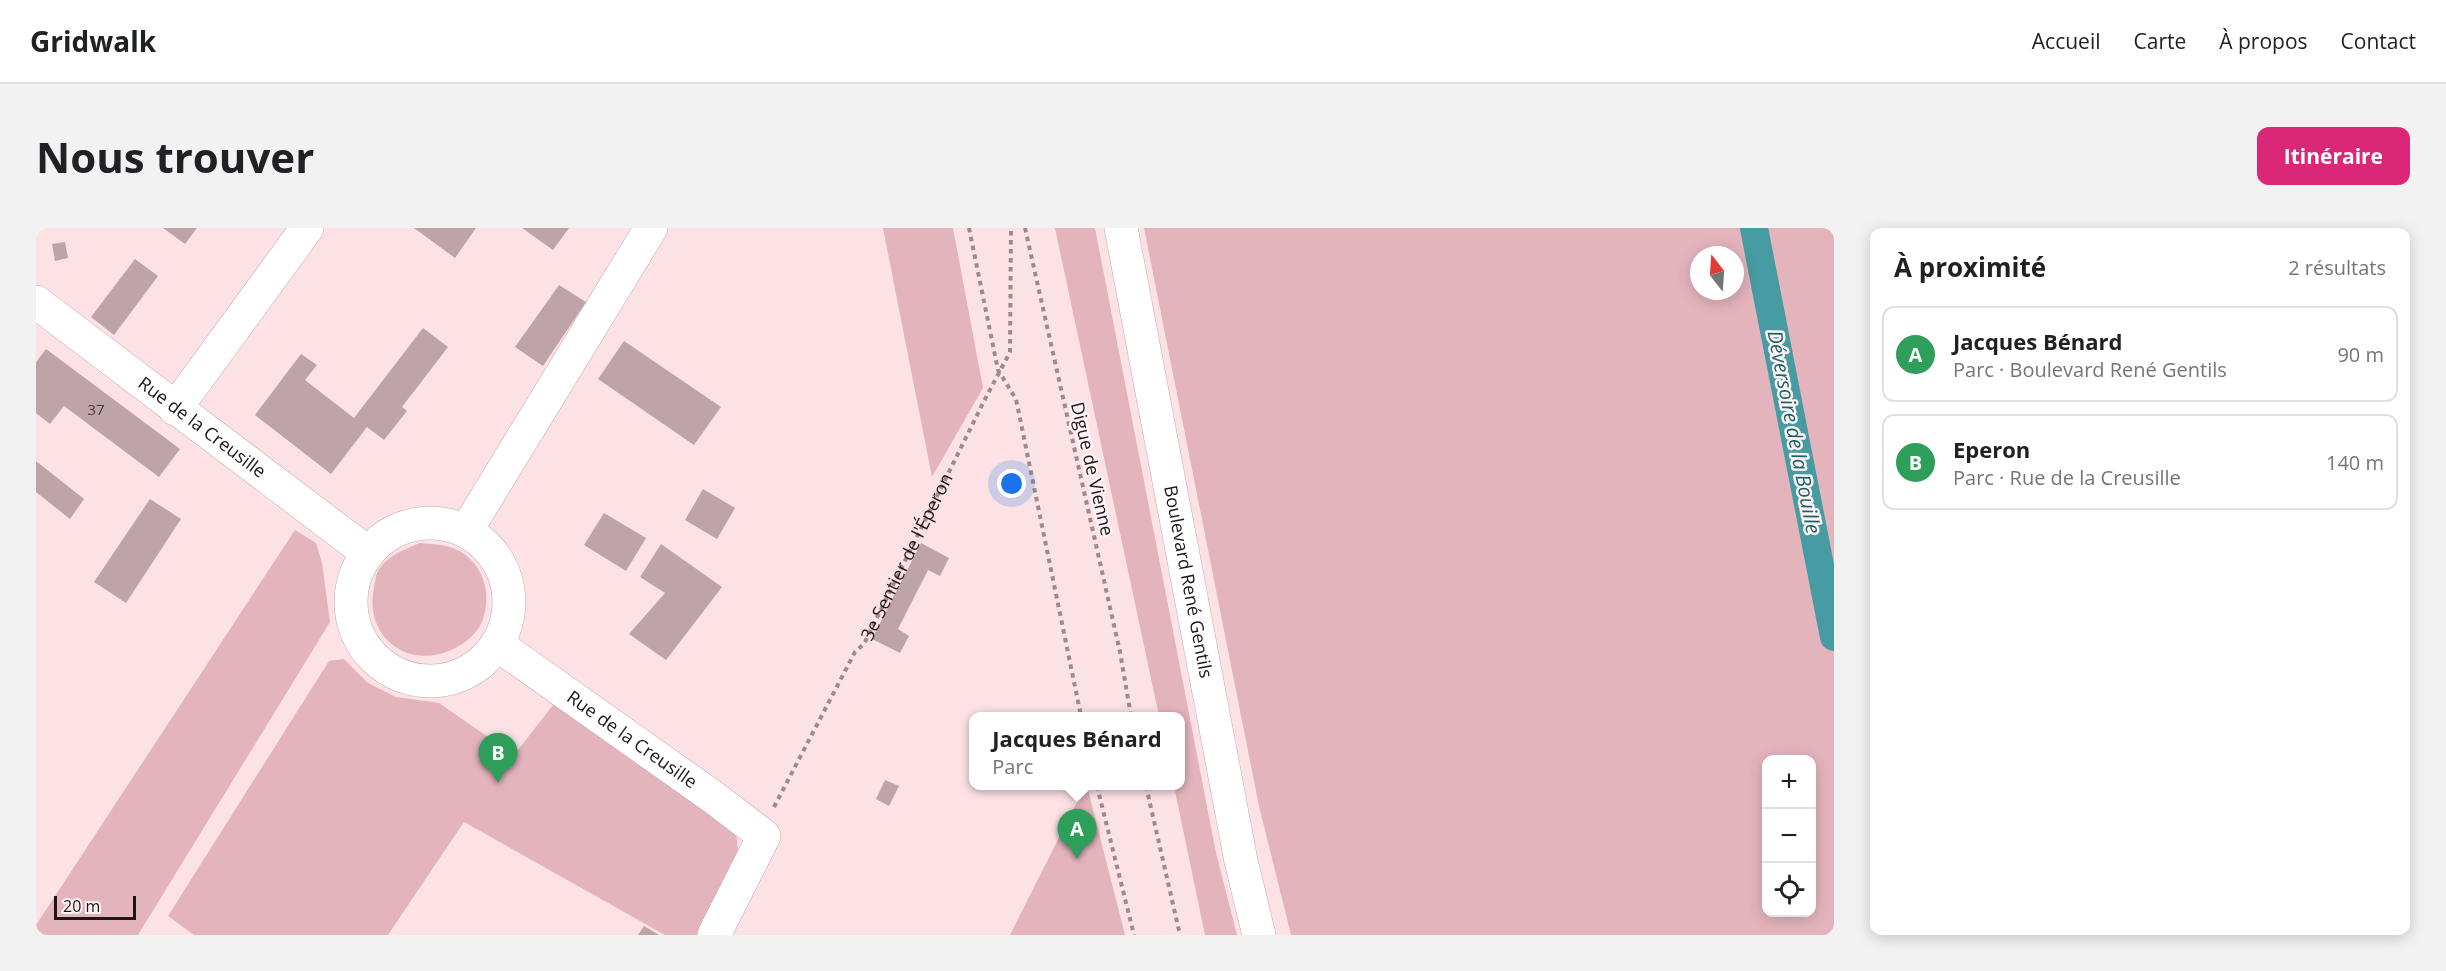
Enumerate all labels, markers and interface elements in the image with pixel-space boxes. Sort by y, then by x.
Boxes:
text: Gridwalk [30,22,156,60]
text: Accueil [2032,27,2100,55]
text: Carte [2133,27,2186,55]
text: À propos [2219,27,2308,55]
text: Contact [2341,27,2416,55]
button: Itinéraire [2257,127,2410,185]
text: Nous trouver [36,128,314,185]
north arrow [1690,246,1744,300]
text: À proximité [1894,249,2046,285]
text: 2 résultats [2288,254,2386,281]
text: Jacques Bénard [1953,326,2122,356]
water label: Déversoire de la Bouille [1762,328,1827,536]
text: A [1909,341,1922,368]
text: 90 m [2337,341,2384,368]
text: Parc · Boulevard René Gentils [1953,356,2227,383]
street label: Rue de la Creusille [134,371,271,483]
house number: 37 [87,399,105,419]
street label: Digue de Vienne [1066,400,1120,538]
text: Eperon [1953,434,2030,464]
text: B [1909,449,1922,476]
text: 140 m [2326,449,2384,476]
text: Parc · Rue de la Creusille [1953,464,2181,491]
street label: 3e Sentier de l'Éperon [855,469,958,644]
your location [997,469,1026,498]
street label: Boulevard René Gentils [1159,483,1219,680]
street label: Rue de la Creusille [563,685,702,793]
popup [969,712,1185,790]
text: Jacques Bénard [992,723,1162,753]
pin: B [478,734,518,783]
text: Parc [992,753,1033,780]
map controls [1762,755,1816,917]
button: + [1762,755,1816,809]
button: − [1762,809,1816,863]
pin: A [1058,810,1096,859]
button: locate [1762,863,1816,917]
scale bar [54,893,136,920]
text: 20 m [63,895,100,917]

